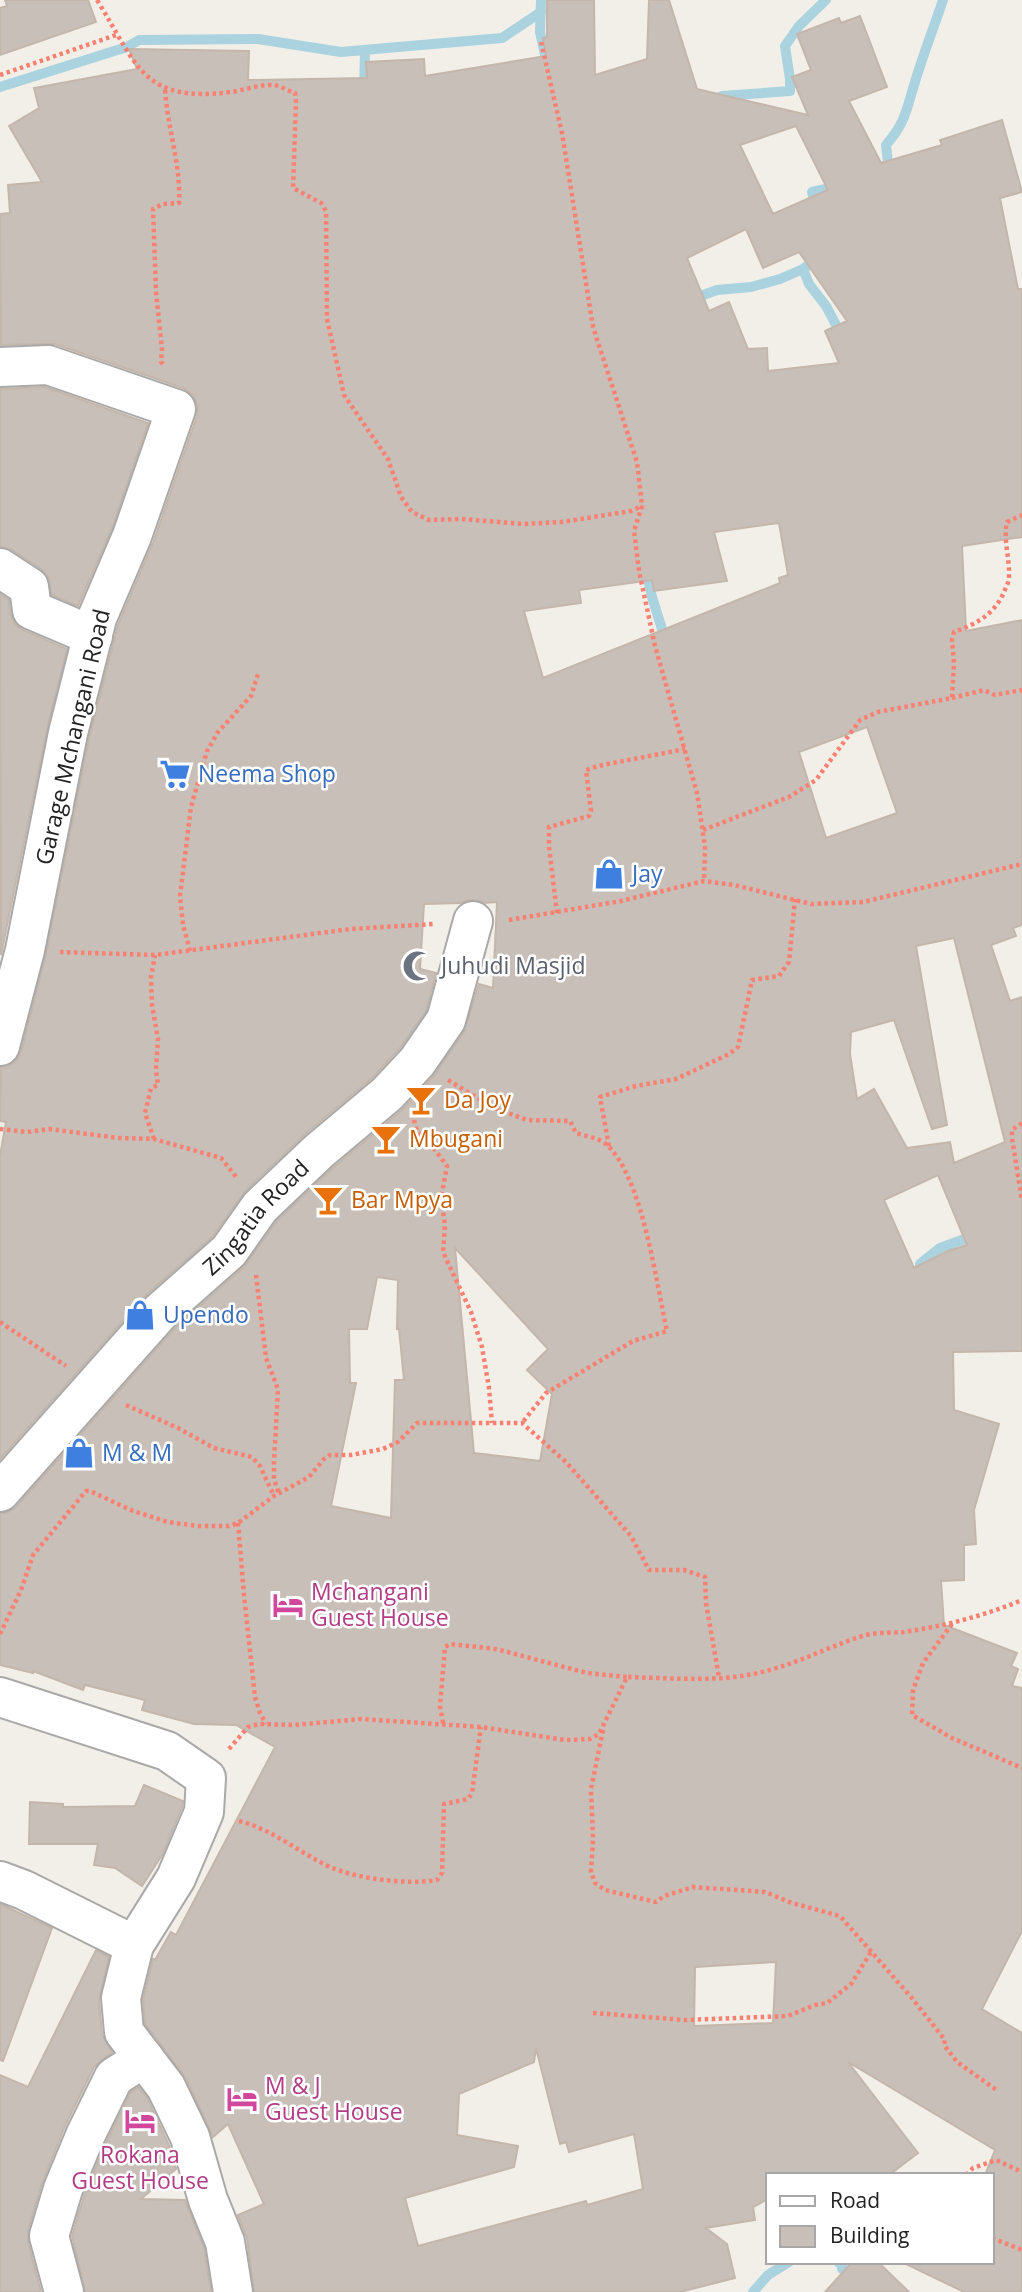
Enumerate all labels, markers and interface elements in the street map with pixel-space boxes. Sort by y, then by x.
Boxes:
street label: Garage Mchangani Road [27,606,117,868]
supermarket icon: Neema Shop [158,757,192,791]
place label: Neema Shop [198,757,336,789]
shop icon: Jay [592,857,626,891]
place label: Jay [630,857,663,889]
mosque icon: Juhudi Masjid [401,949,435,983]
place label: Juhudi Masjid [439,949,585,981]
bar icon: Da Joy [404,1083,438,1117]
place label: Da Joy [444,1083,511,1115]
bar icon: Mbugani [369,1122,403,1156]
place label: Mbugani [409,1122,503,1154]
street label: Zingatia Road [195,1152,315,1282]
bar icon: Bar Mpya [311,1183,345,1217]
place label: Bar Mpya [351,1183,453,1215]
shop icon: Upendo [123,1298,157,1332]
place label: Upendo [163,1298,249,1330]
shop icon: M & M [62,1436,96,1470]
place label: M & M [102,1436,172,1468]
place label: Mchangani Guest House [311,1575,449,1633]
hotel icon: Mchangani Guest House [271,1588,305,1622]
place label: M & J Guest House [265,2069,403,2127]
hotel icon: M & J Guest House [225,2082,259,2116]
hotel icon: Rokana Guest House [123,2104,157,2138]
place label: Rokana Guest House [71,2138,209,2196]
legend [766,2173,994,2264]
text: Road [830,2186,880,2214]
text: Building [830,2221,909,2249]

